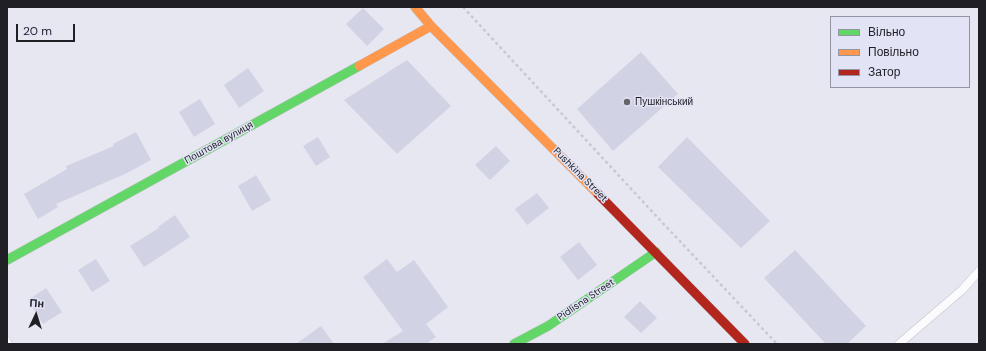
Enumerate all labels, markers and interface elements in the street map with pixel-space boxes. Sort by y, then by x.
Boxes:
scale bar [18,16,77,42]
legend [830,16,970,88]
text: 20 m [23,23,52,39]
text: Вільно [868,24,905,40]
text: Повільно [868,44,919,60]
text: Затор [868,64,900,80]
place label: Пушкінський [635,96,693,108]
marker: Пушкінський [622,97,632,107]
street label: Поштова вулиця [183,119,255,167]
street label: Pushkina Street [550,145,610,205]
street label: Pidlisna Street [555,276,617,324]
north arrow [16,295,56,335]
text: Пн [29,296,45,311]

